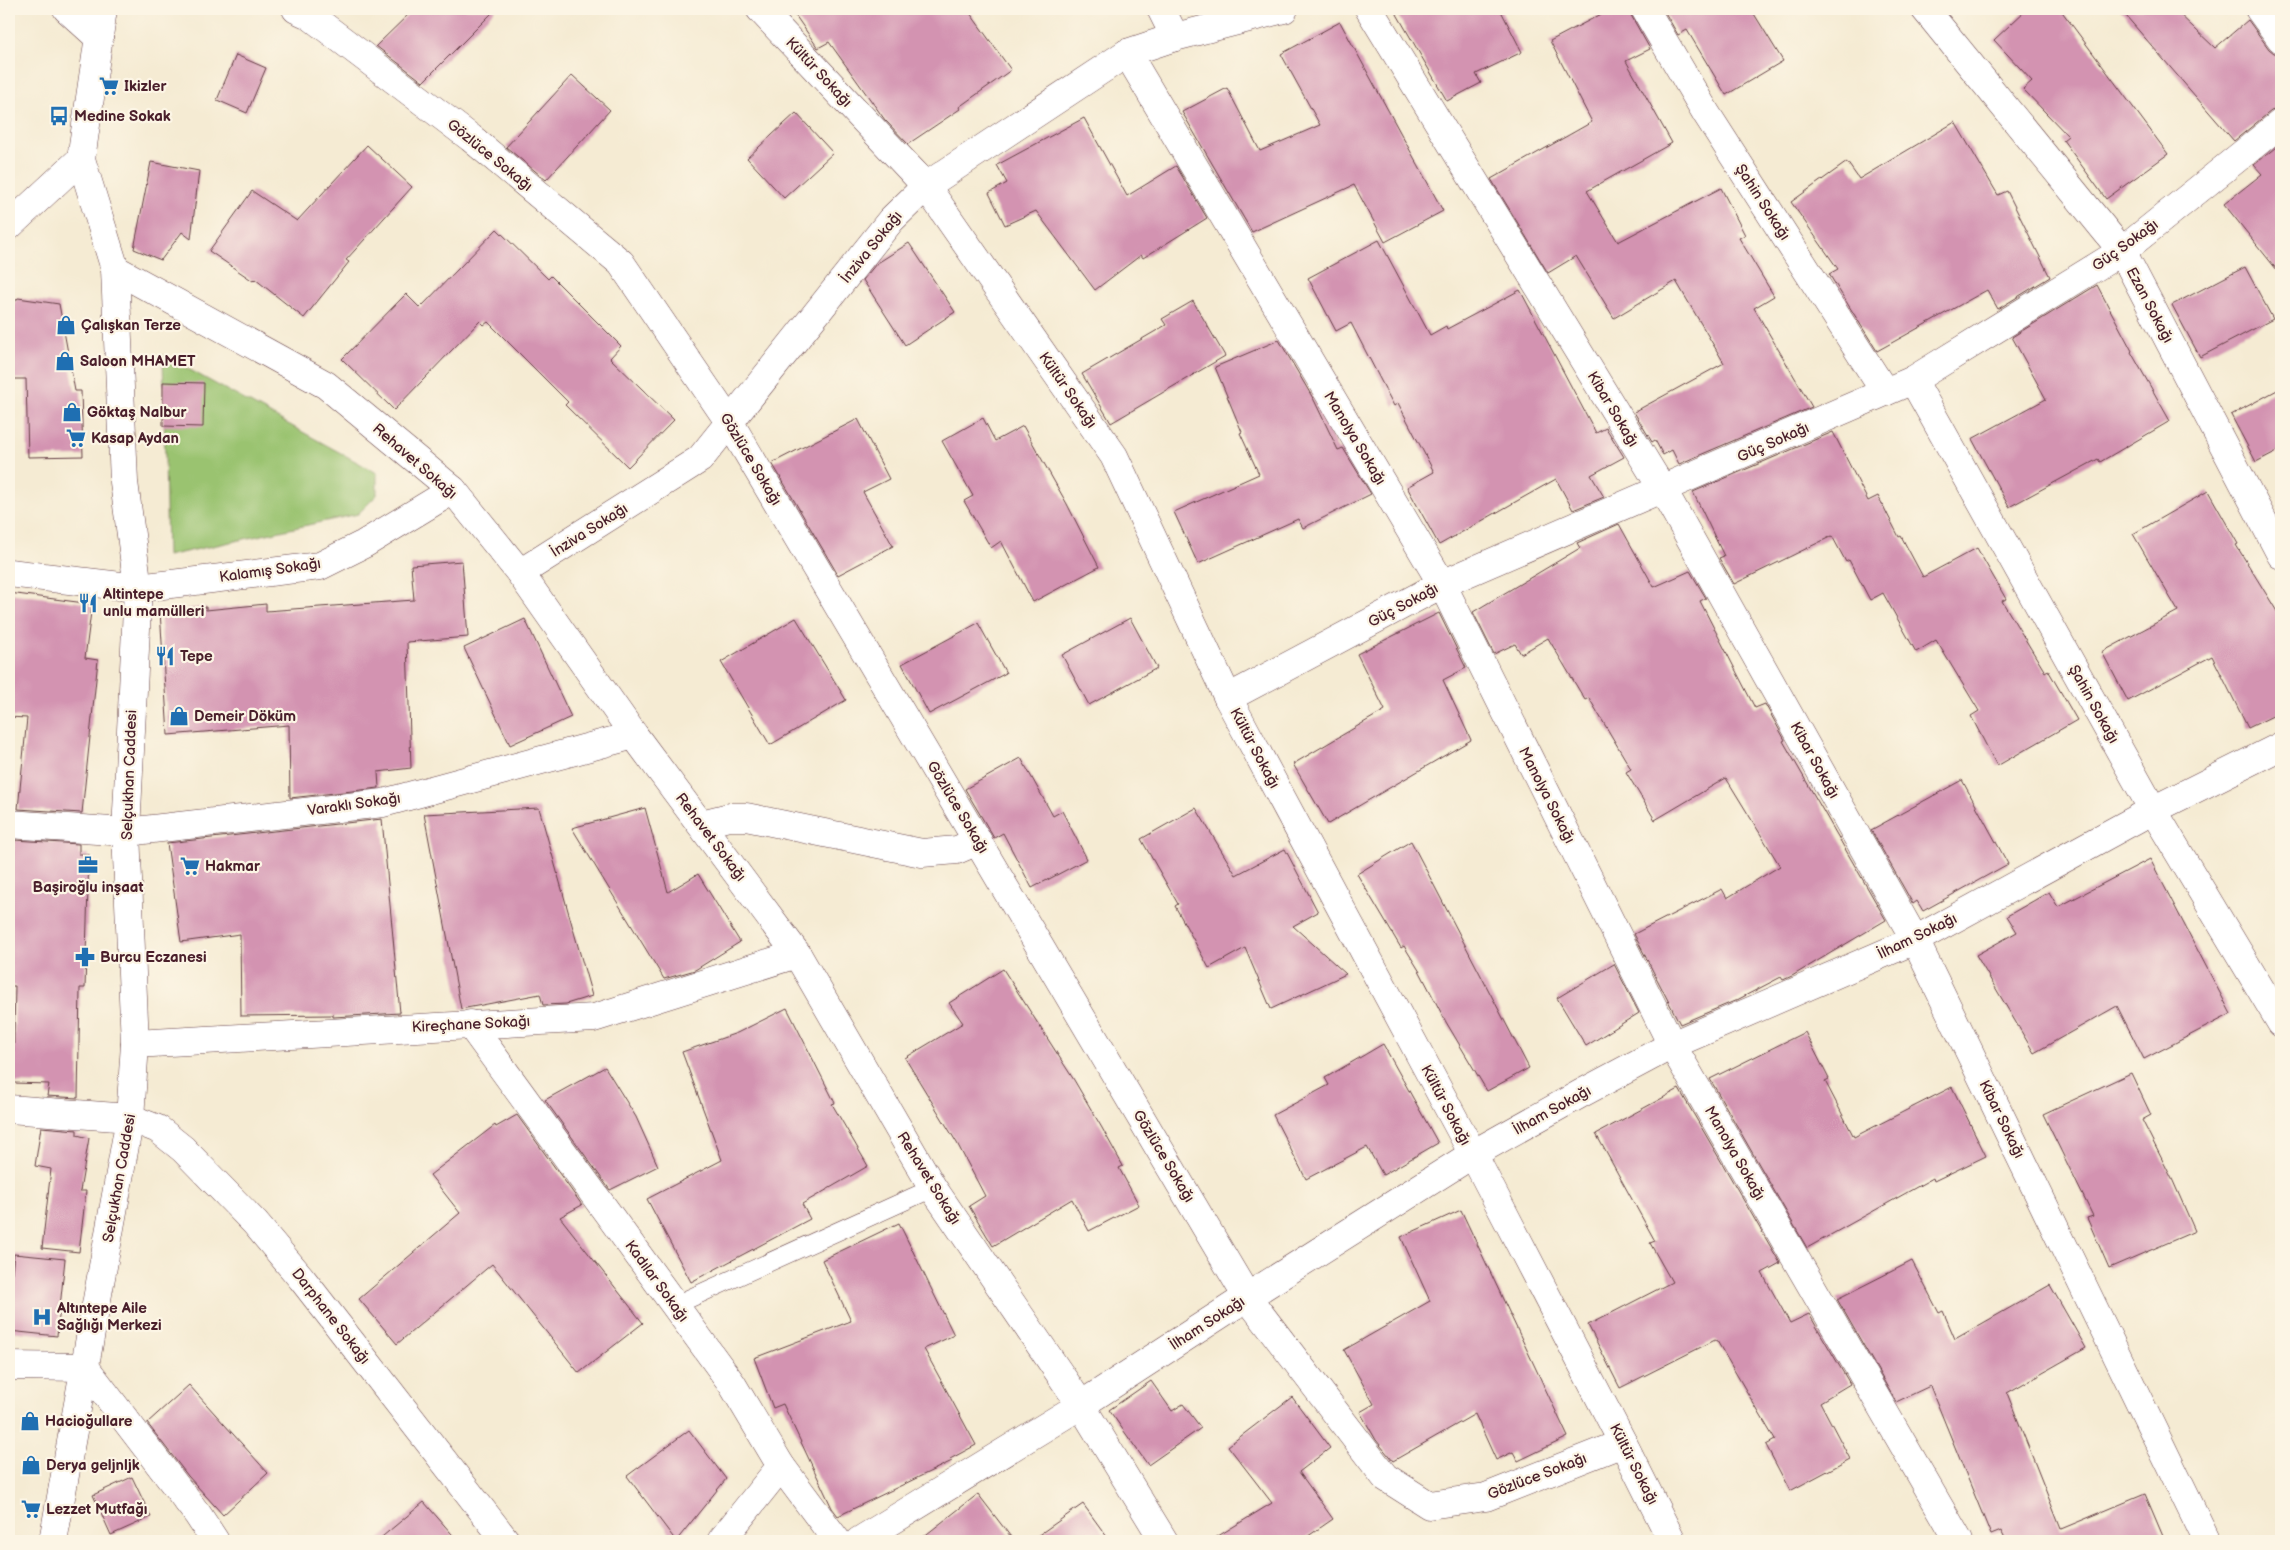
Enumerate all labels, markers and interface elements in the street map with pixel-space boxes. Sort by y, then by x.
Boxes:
street label: Kültür Sokağı [781,33,856,111]
supermarket icon: Ikizler [98,75,120,97]
place label: Ikizler [124,77,167,96]
bus stop icon: Medine Sokak [48,105,70,127]
place label: Medine Sokak [74,107,171,126]
street label: Gözlüce Sokağı [443,115,536,196]
street label: Şahin Sokağı [1731,161,1794,244]
street label: İnziva Sokağı [836,207,906,287]
street label: Güç Sokağı [2089,215,2162,276]
street label: Ezan Sokağı [2122,264,2177,346]
shop icon: Çalışkan Terze [55,314,77,336]
place label: Çalışkan Terze [81,316,181,335]
street label: Kültür Sokağı [1034,349,1101,432]
shop icon: Saloon MHAMET [54,350,76,372]
place label: Saloon MHAMET [80,352,196,371]
street label: Kibar Sokağı [1583,368,1643,450]
street label: Manolya Sokağı [1319,388,1390,488]
shop icon: Göktaş Nalbur [61,401,83,423]
place label: Göktaş Nalbur [87,403,187,422]
street label: Gözlüce Sokağı [716,410,786,509]
street label: Güç Sokağı [1734,418,1812,467]
street label: Rehavet Sokağı [368,419,461,503]
supermarket icon: Kasap Aydan [65,427,87,449]
place label: Kasap Aydan [91,429,179,448]
street label: İnziva Sokağı [547,499,631,562]
street label: Kalamış Sokağı [218,554,322,587]
street label: Güç Sokağı [1365,579,1442,632]
place label: Altintepe unlu mamülleri [102,585,204,621]
restaurant icon: Altintepe unlu mamülleri [77,592,99,614]
restaurant icon: Tepe [154,645,176,667]
place label: Tepe [180,647,213,666]
street label: Şahin Sokağı [2064,662,2123,747]
shop icon: Demeir Döküm [168,705,190,727]
street label: Kültür Sokağı [1225,705,1284,792]
place label: Demeir Döküm [194,707,296,726]
street label: Selçukhan Caddesi [118,710,141,840]
street label: Kibar Sokağı [1786,719,1843,802]
street label: Manolya Sokağı [1514,744,1579,847]
street label: Gözlüce Sokağı [923,758,993,857]
street label: Varaklı Sokağı [306,789,402,820]
street label: Rehavet Sokağı [671,789,750,885]
office icon: Başiroğlu inşaat [77,854,99,876]
supermarket icon: Hakmar [179,855,201,877]
place label: Hakmar [205,857,261,876]
place label: Başiroğlu inşaat [33,878,143,897]
street label: İlham Sokağı [1874,909,1960,964]
pharmacy icon: Burcu Eczanesi [74,946,96,968]
place label: Burcu Eczanesi [100,948,207,967]
street label: Kireçhane Sokağı [411,1012,531,1037]
street label: Kültür Sokağı [1416,1062,1475,1149]
street label: Kibar Sokağı [1974,1077,2029,1161]
street label: İlham Sokağı [1510,1081,1594,1140]
street label: Manolya Sokağı [1700,1103,1769,1204]
street label: Gözlüce Sokağı [1129,1107,1199,1206]
street label: Selçukhan Caddesi [99,1112,140,1244]
street label: Rehavet Sokağı [892,1128,965,1228]
street label: Kadılar Sokağı [621,1237,693,1326]
street label: Darphane Sokağı [287,1265,374,1368]
street label: İlham Sokağı [1166,1292,1249,1355]
place label: Altıntepe Aile Sağlığı Merkezi [56,1299,162,1335]
hospital icon: Altıntepe Aile Sağlığı Merkezi [31,1306,53,1328]
shop icon: Hacioğullare [19,1410,41,1432]
place label: Hacioğullare [45,1412,133,1431]
street label: Kültür Sokağı [1605,1420,1662,1508]
street label: Gözlüce Sokağı [1485,1449,1589,1504]
shop icon: Derya geljnljk [20,1454,42,1476]
place label: Derya geljnljk [46,1456,140,1475]
supermarket icon: Lezzet Mutfağı [20,1498,42,1520]
place label: Lezzet Mutfağı [46,1500,147,1519]

